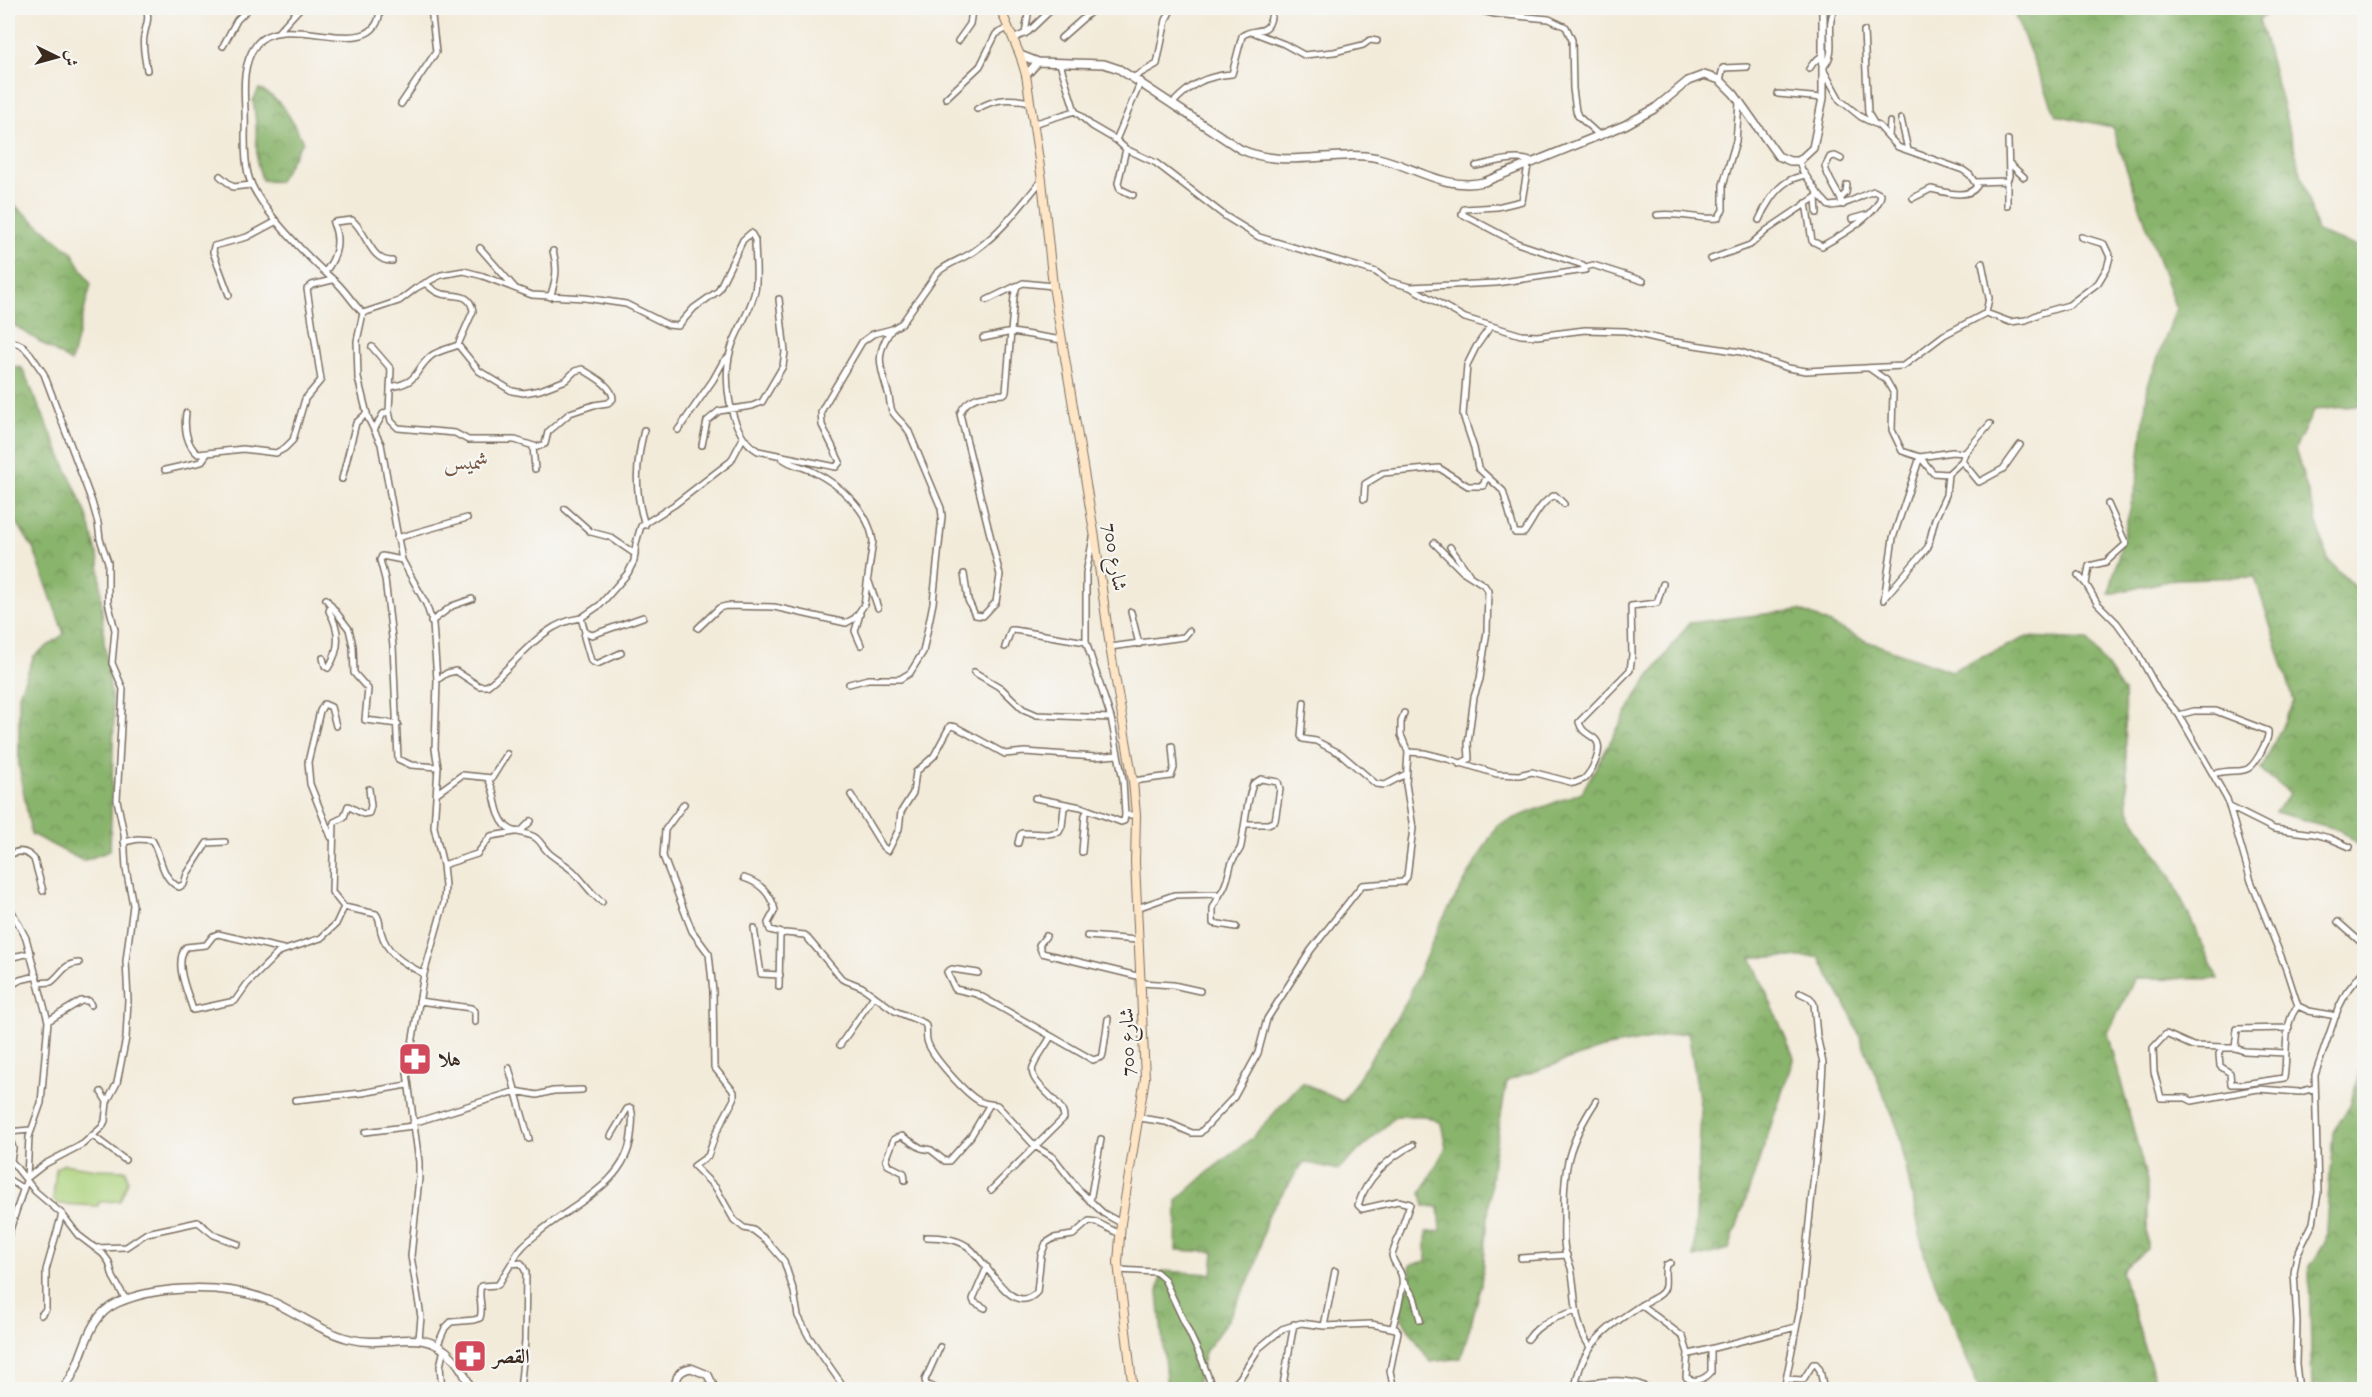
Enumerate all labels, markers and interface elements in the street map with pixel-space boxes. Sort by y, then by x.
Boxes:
north arrow [27,27,87,87]
text: ش [60,49,82,67]
district label: شميس [444,448,488,477]
street label: شارع 700 [1092,521,1133,594]
street label: شارع 700 [1114,1007,1145,1077]
pharmacy icon: هلا [397,1041,433,1077]
place label: هلا [438,1047,461,1072]
pharmacy icon: القصر [452,1338,488,1374]
place label: القصر [491,1344,530,1369]

